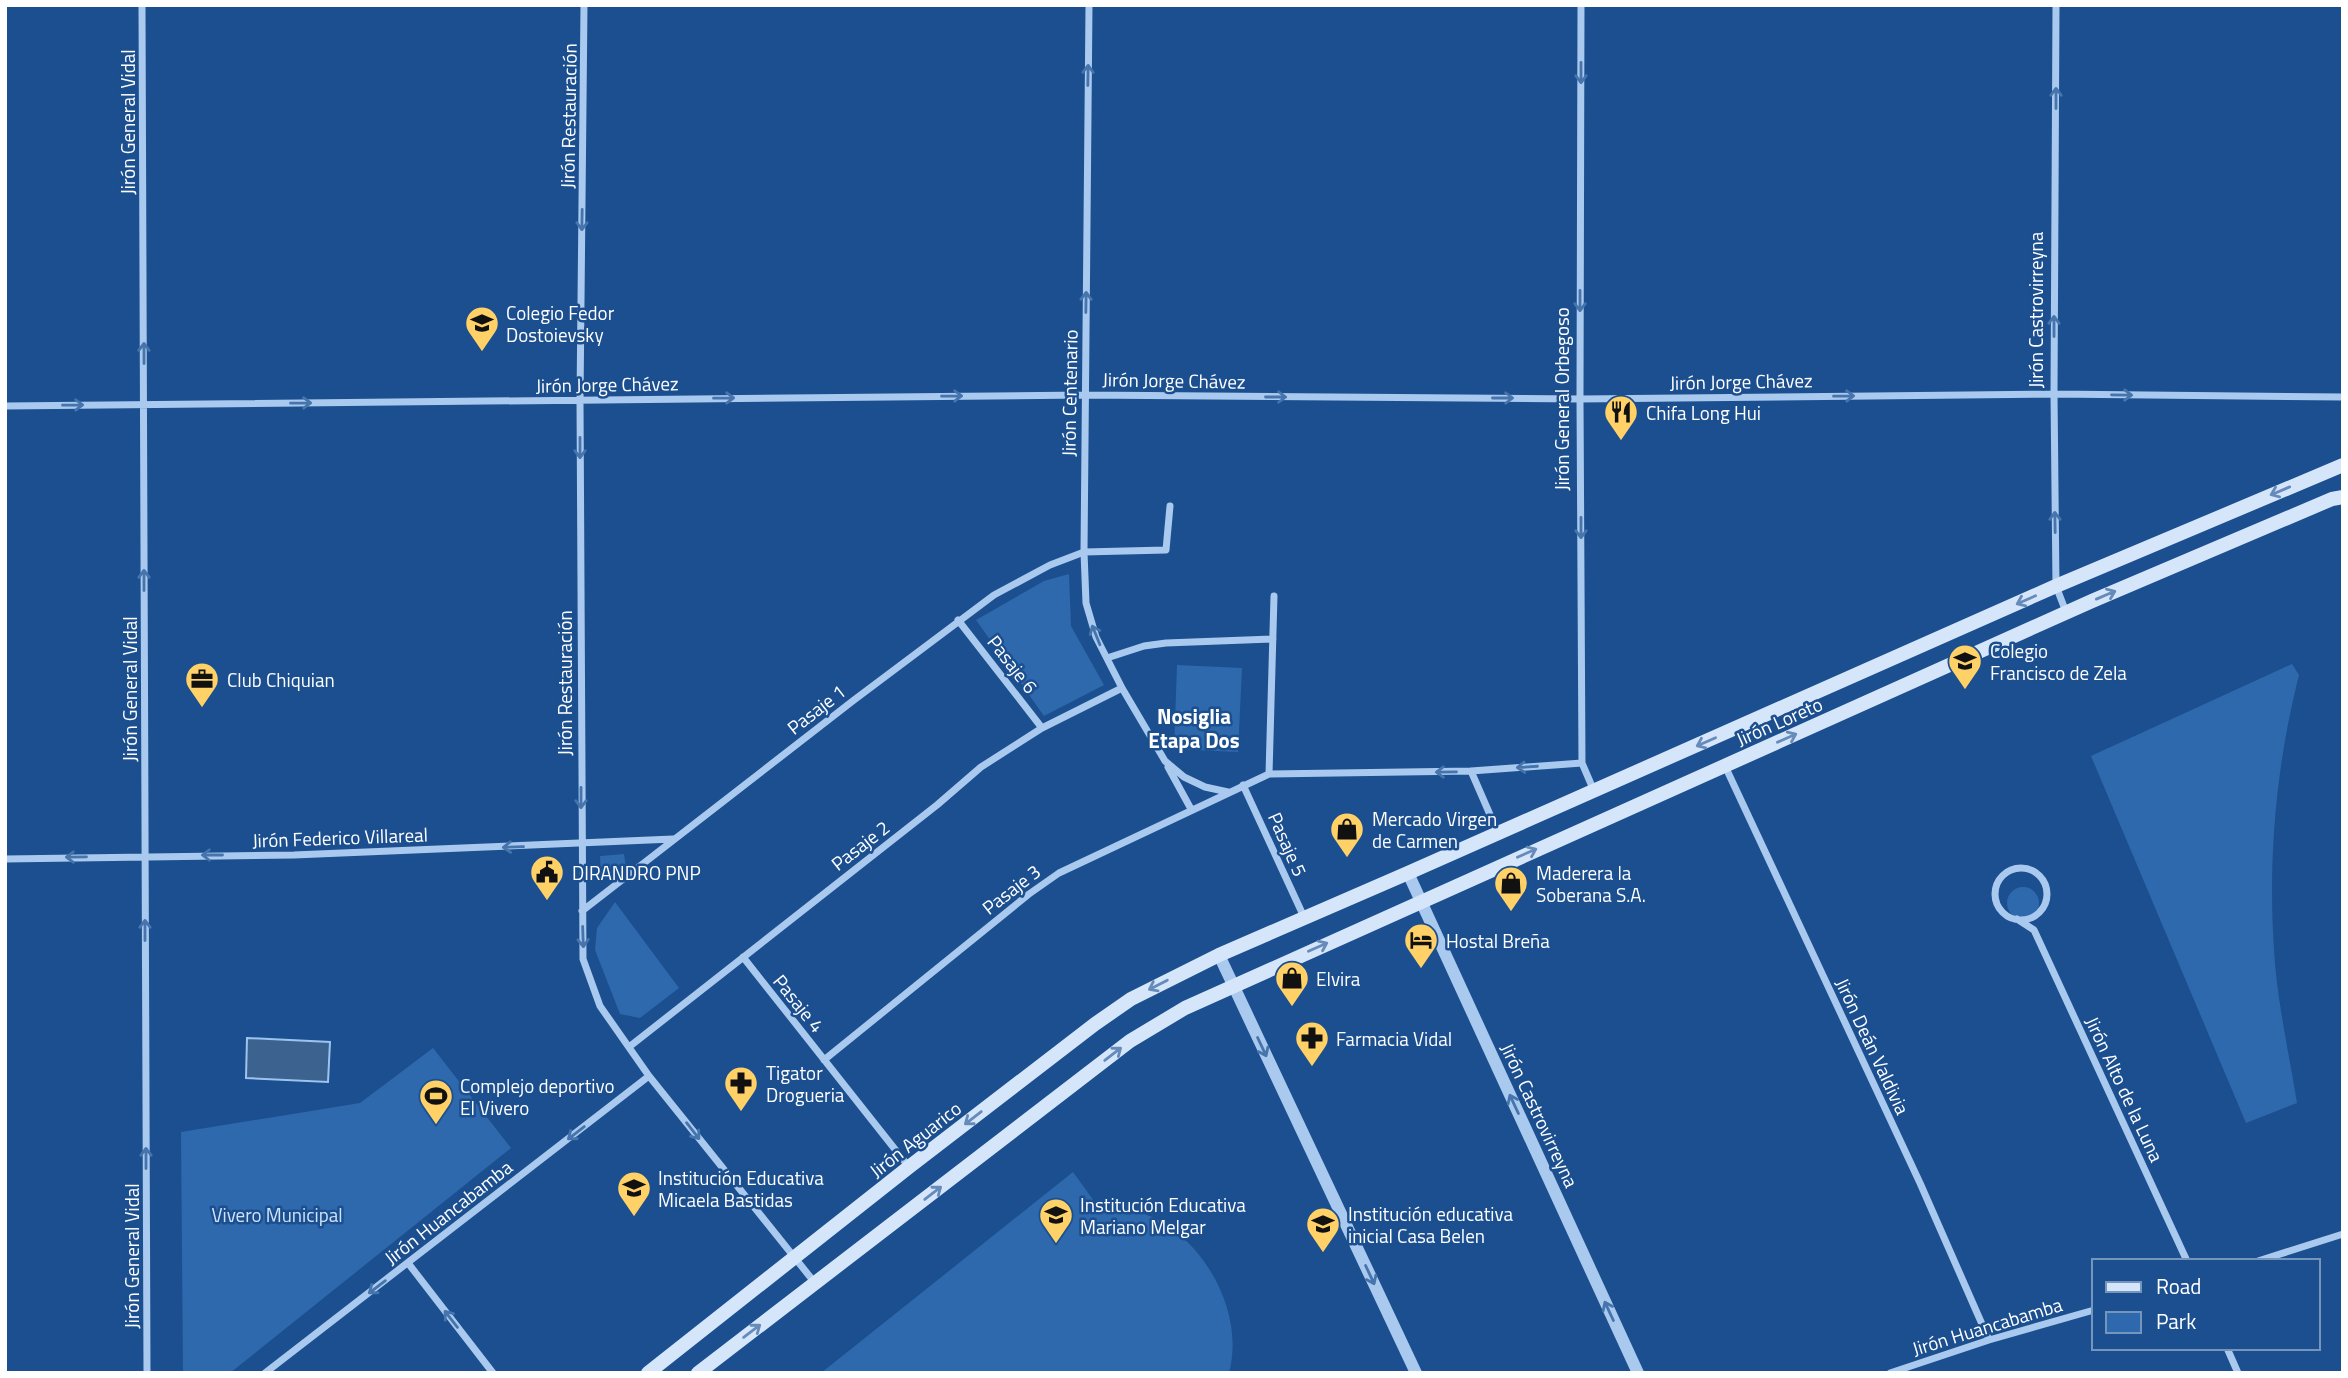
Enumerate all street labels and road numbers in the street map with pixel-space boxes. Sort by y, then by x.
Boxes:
street label: Jirón Restauración [552,43,584,189]
street label: Jirón General Vidal [113,49,142,195]
street label: Jirón Castrovirreyna [2021,231,2050,388]
street label: Jirón General Orbegoso [1547,307,1576,491]
street label: Jirón Centenario [1053,329,1085,457]
street label: Jirón Jorge Chávez [1102,364,1246,396]
street label: Jirón Jorge Chávez [1669,365,1813,397]
street label: Jirón Jorge Chávez [535,368,679,400]
street label: Jirón Restauración [550,610,579,756]
street label: Jirón General Vidal [115,616,144,762]
street label: Pasaje 6 [981,628,1045,700]
street label: Pasaje 1 [780,677,852,741]
street label: Jirón Loreto [1731,689,1827,753]
street label: Pasaje 5 [1261,807,1315,881]
street label: Pasaje 2 [824,813,896,877]
street label: Jirón Federico Villareal [252,819,428,855]
street label: Pasaje 3 [975,857,1047,921]
street label: Pasaje 4 [766,968,832,1038]
street label: Jirón Deán Valdivia [1829,973,1918,1119]
street label: Jirón Alto de la Luna [2079,1011,2172,1167]
street label: Jirón Castrovirreyna [1494,1038,1586,1193]
street label: Jirón Aguarico [863,1094,967,1184]
street label: Jirón Huancabamba [378,1152,519,1271]
street label: Jirón General Vidal [117,1183,146,1329]
street label: Jirón Huancabamba [1908,1289,2066,1363]

